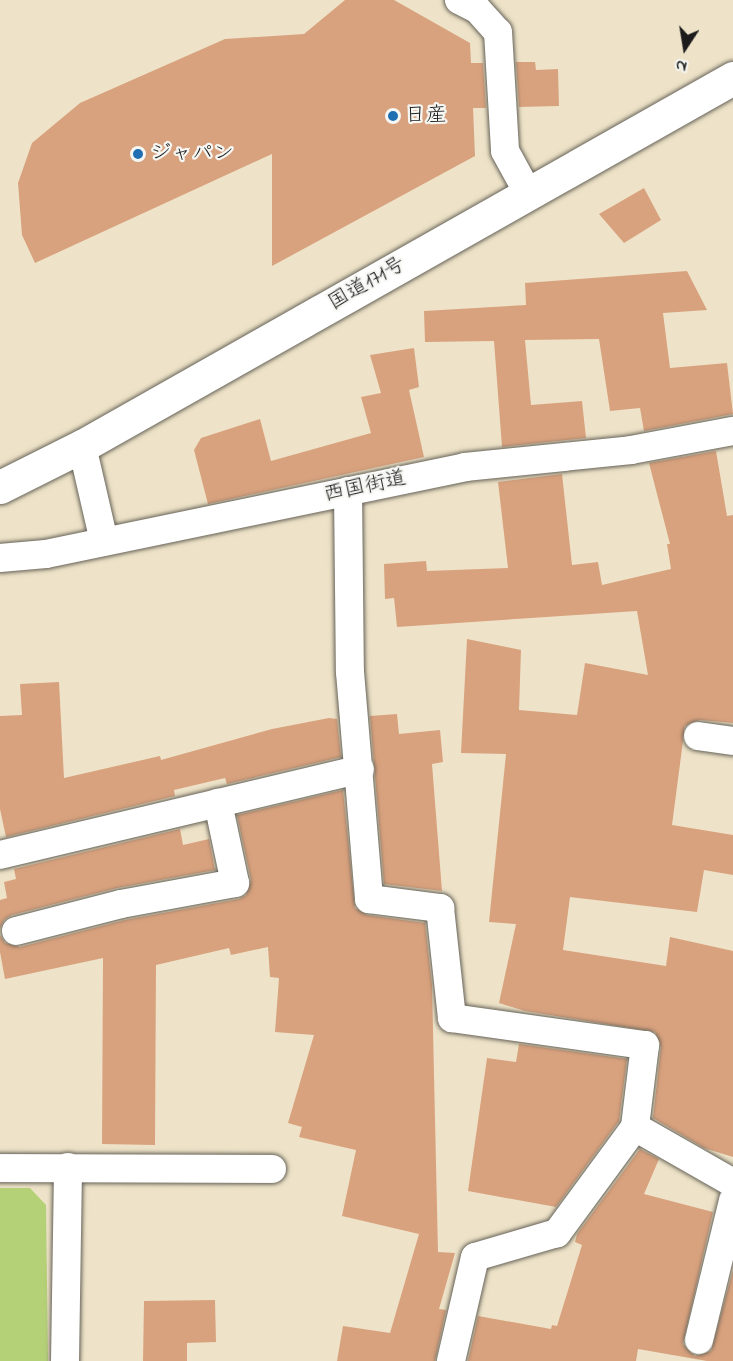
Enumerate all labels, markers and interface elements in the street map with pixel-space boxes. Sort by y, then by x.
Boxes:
north arrow [655,18,715,78]
text: N [673,53,689,78]
place label: 日産 [405,103,447,129]
marker: 日産 [386,109,400,123]
place label: ジャパン [150,141,234,167]
marker: ジャパン [131,147,145,161]
street label: 国道171号 [324,252,410,316]
street label: 西国街道 [321,466,409,508]

